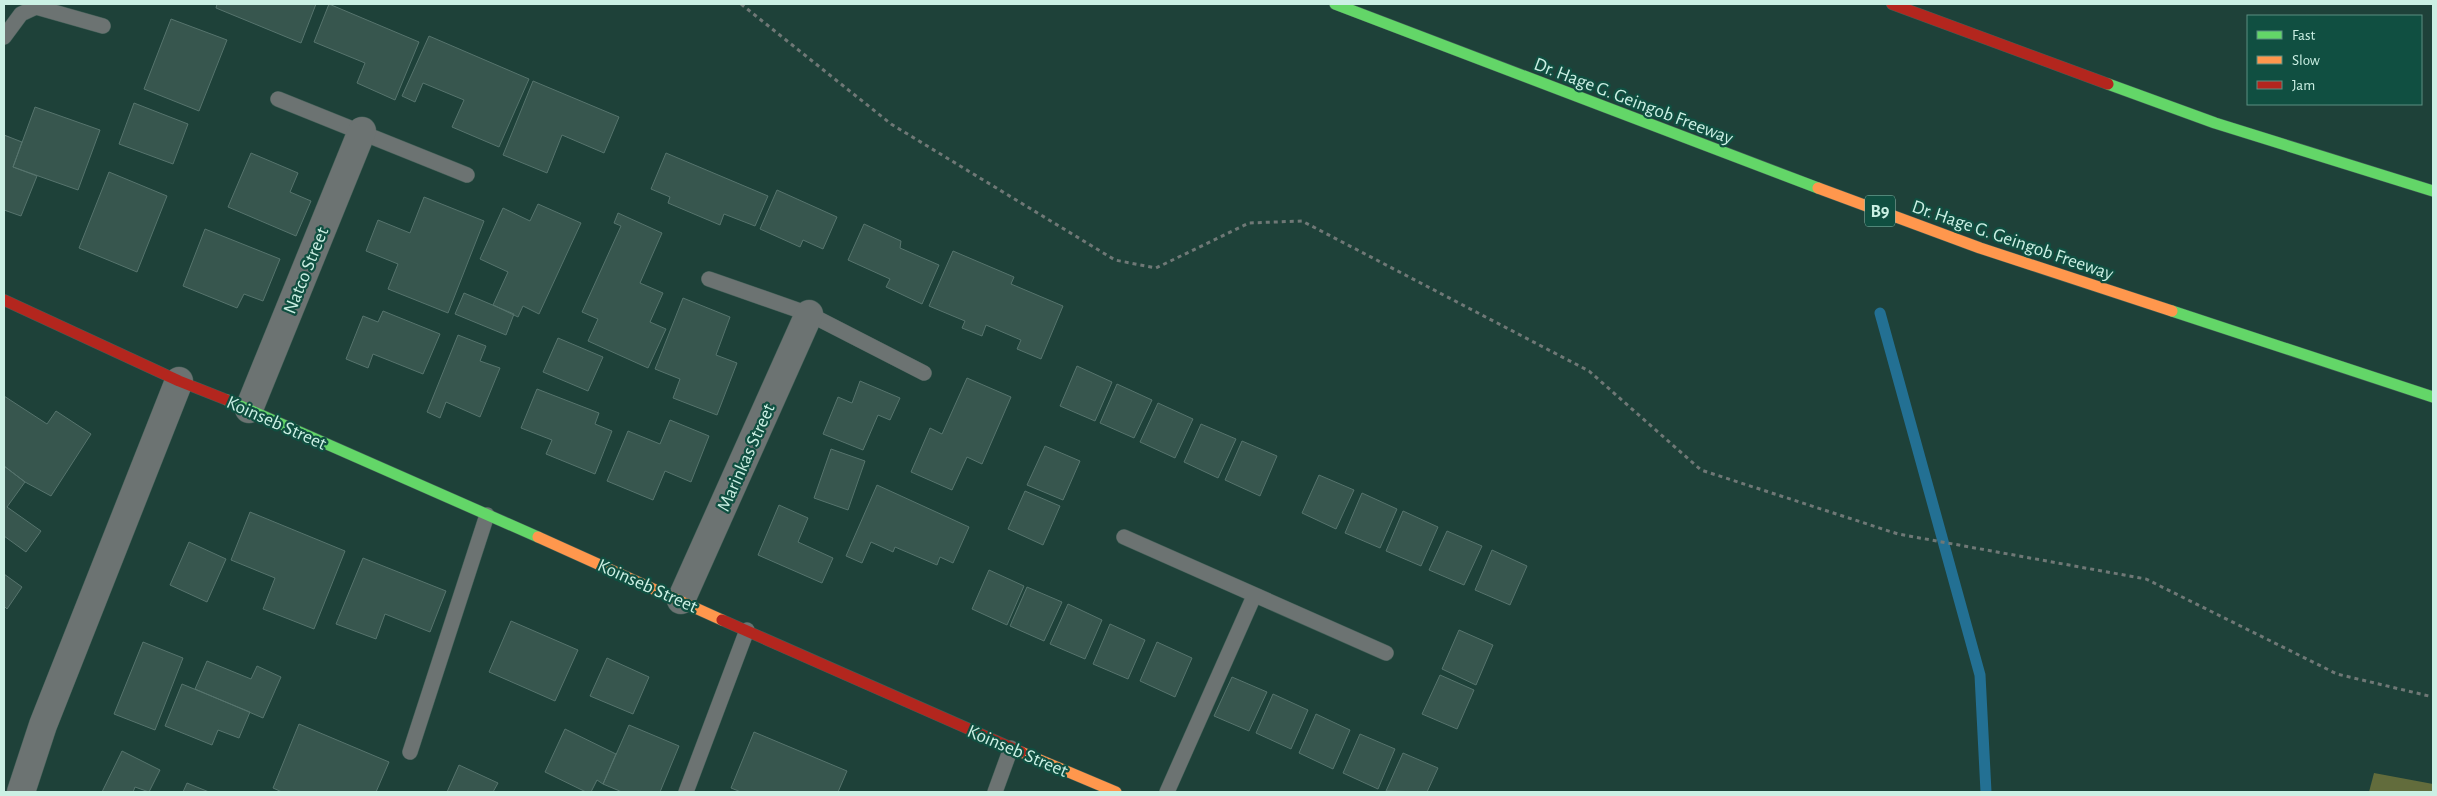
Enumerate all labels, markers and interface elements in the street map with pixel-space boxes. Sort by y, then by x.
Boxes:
legend [2247,15,2422,105]
text: Fast [2292,28,2316,43]
text: Slow [2292,53,2320,68]
street label: Dr. Hage G. Geingob Freeway [1531,55,1736,148]
text: Jam [2292,78,2315,93]
road number: B9 [1865,196,1895,227]
street label: Dr. Hage G. Geingob Freeway [1909,197,2116,284]
street label: Natco Street [280,224,332,317]
street label: Koinseb Street [224,393,329,454]
street label: Marinkas Street [714,401,779,514]
street label: Koinseb Street [595,556,700,617]
street label: Koinseb Street [964,722,1070,781]

